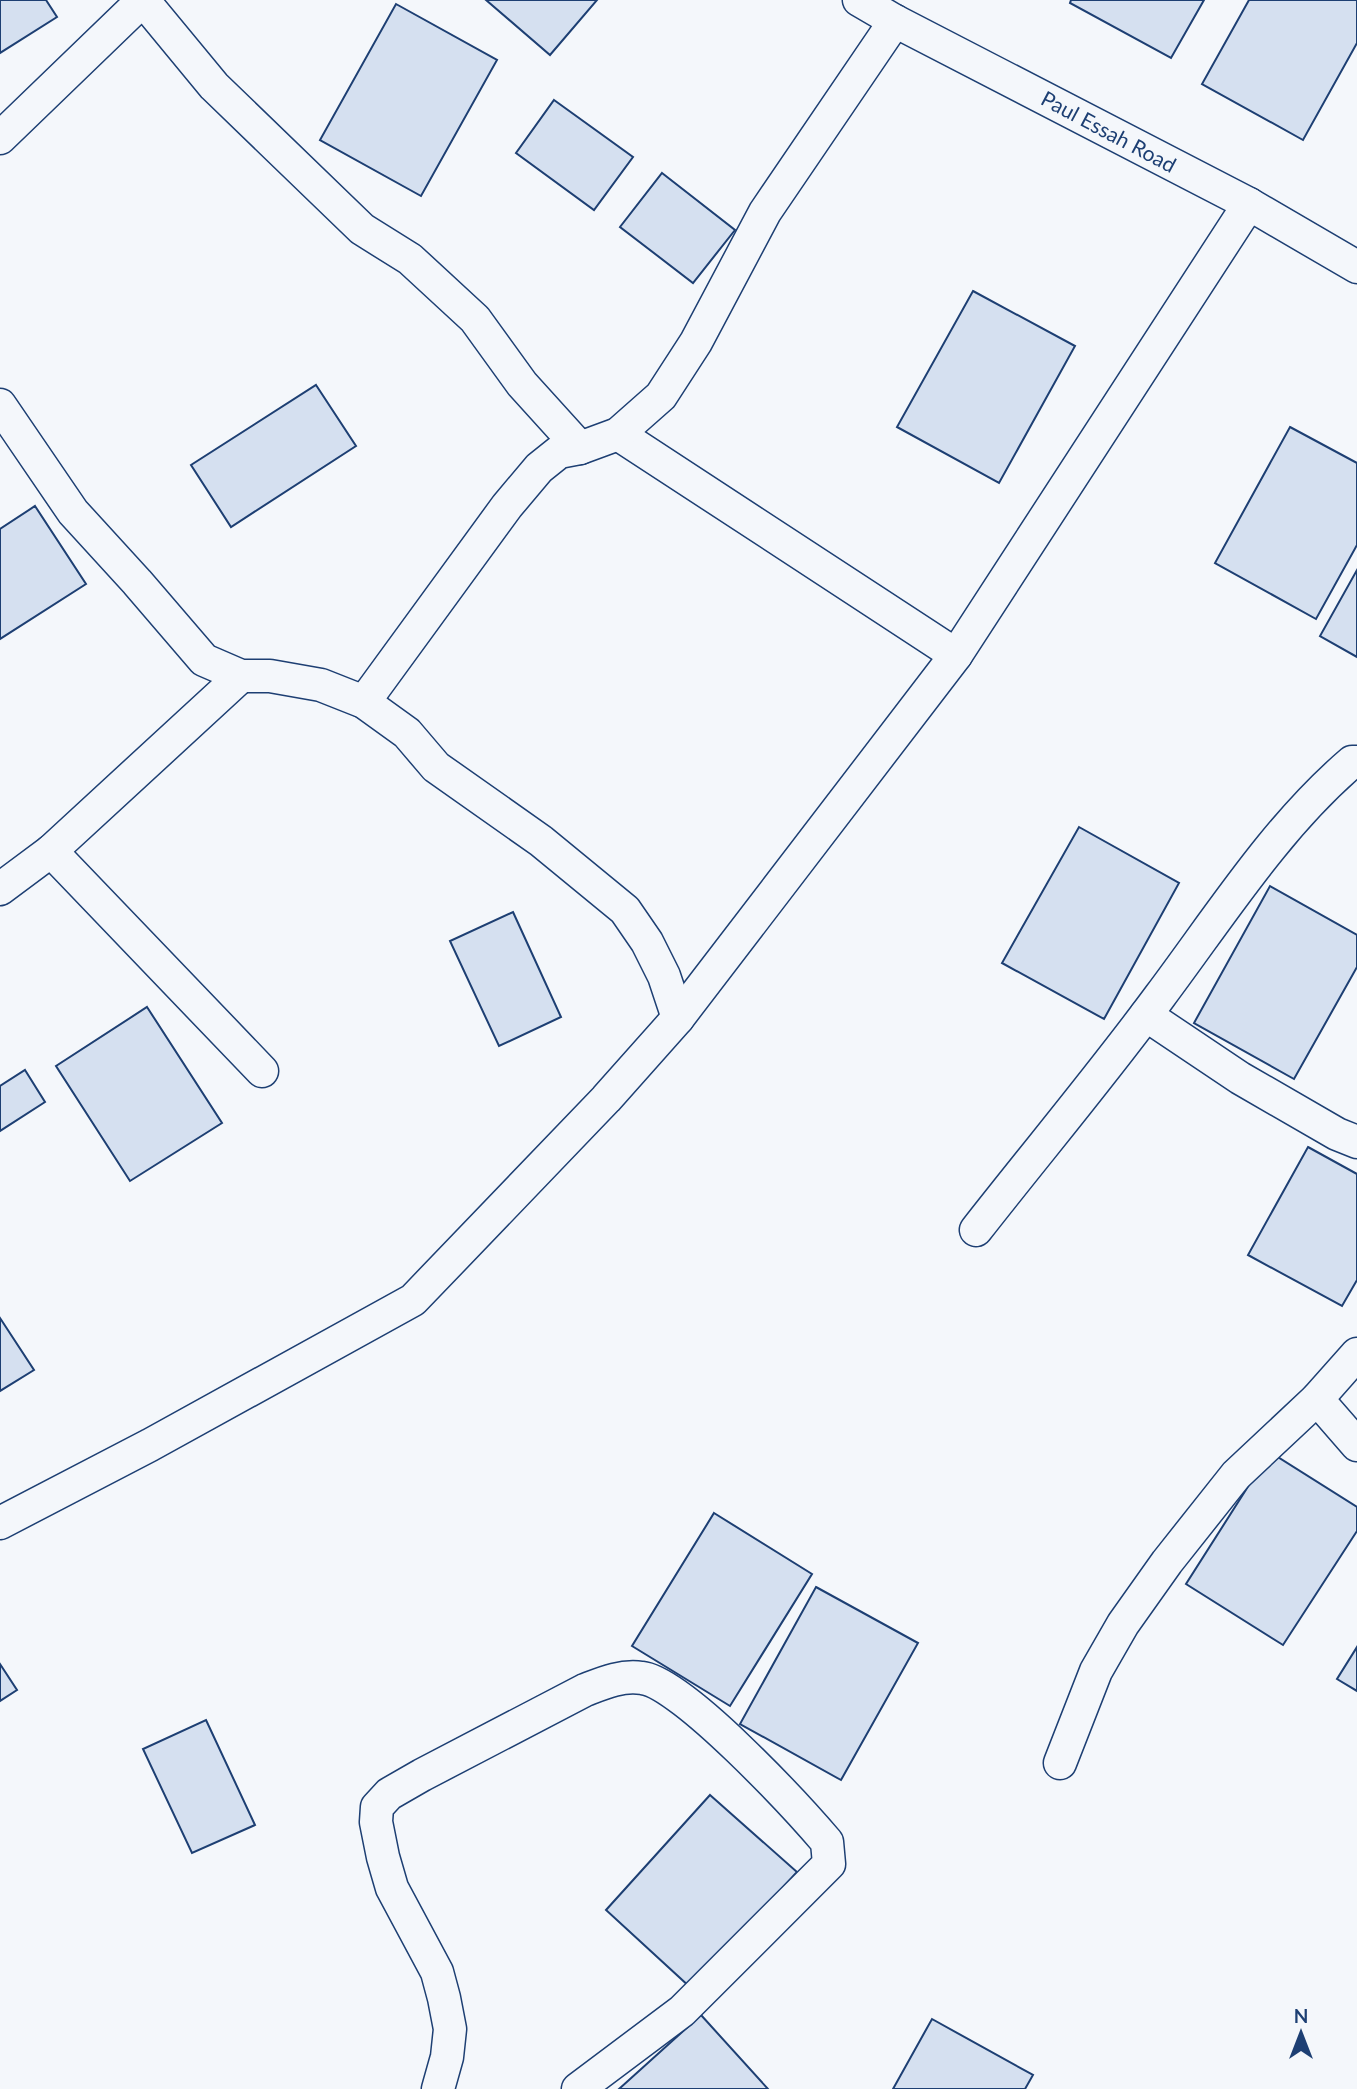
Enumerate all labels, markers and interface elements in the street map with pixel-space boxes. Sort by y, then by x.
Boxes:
street label: Paul Essah Road [1037,85,1181,177]
north arrow [1266,1998,1336,2068]
text: N [1294,2004,1308,2027]

